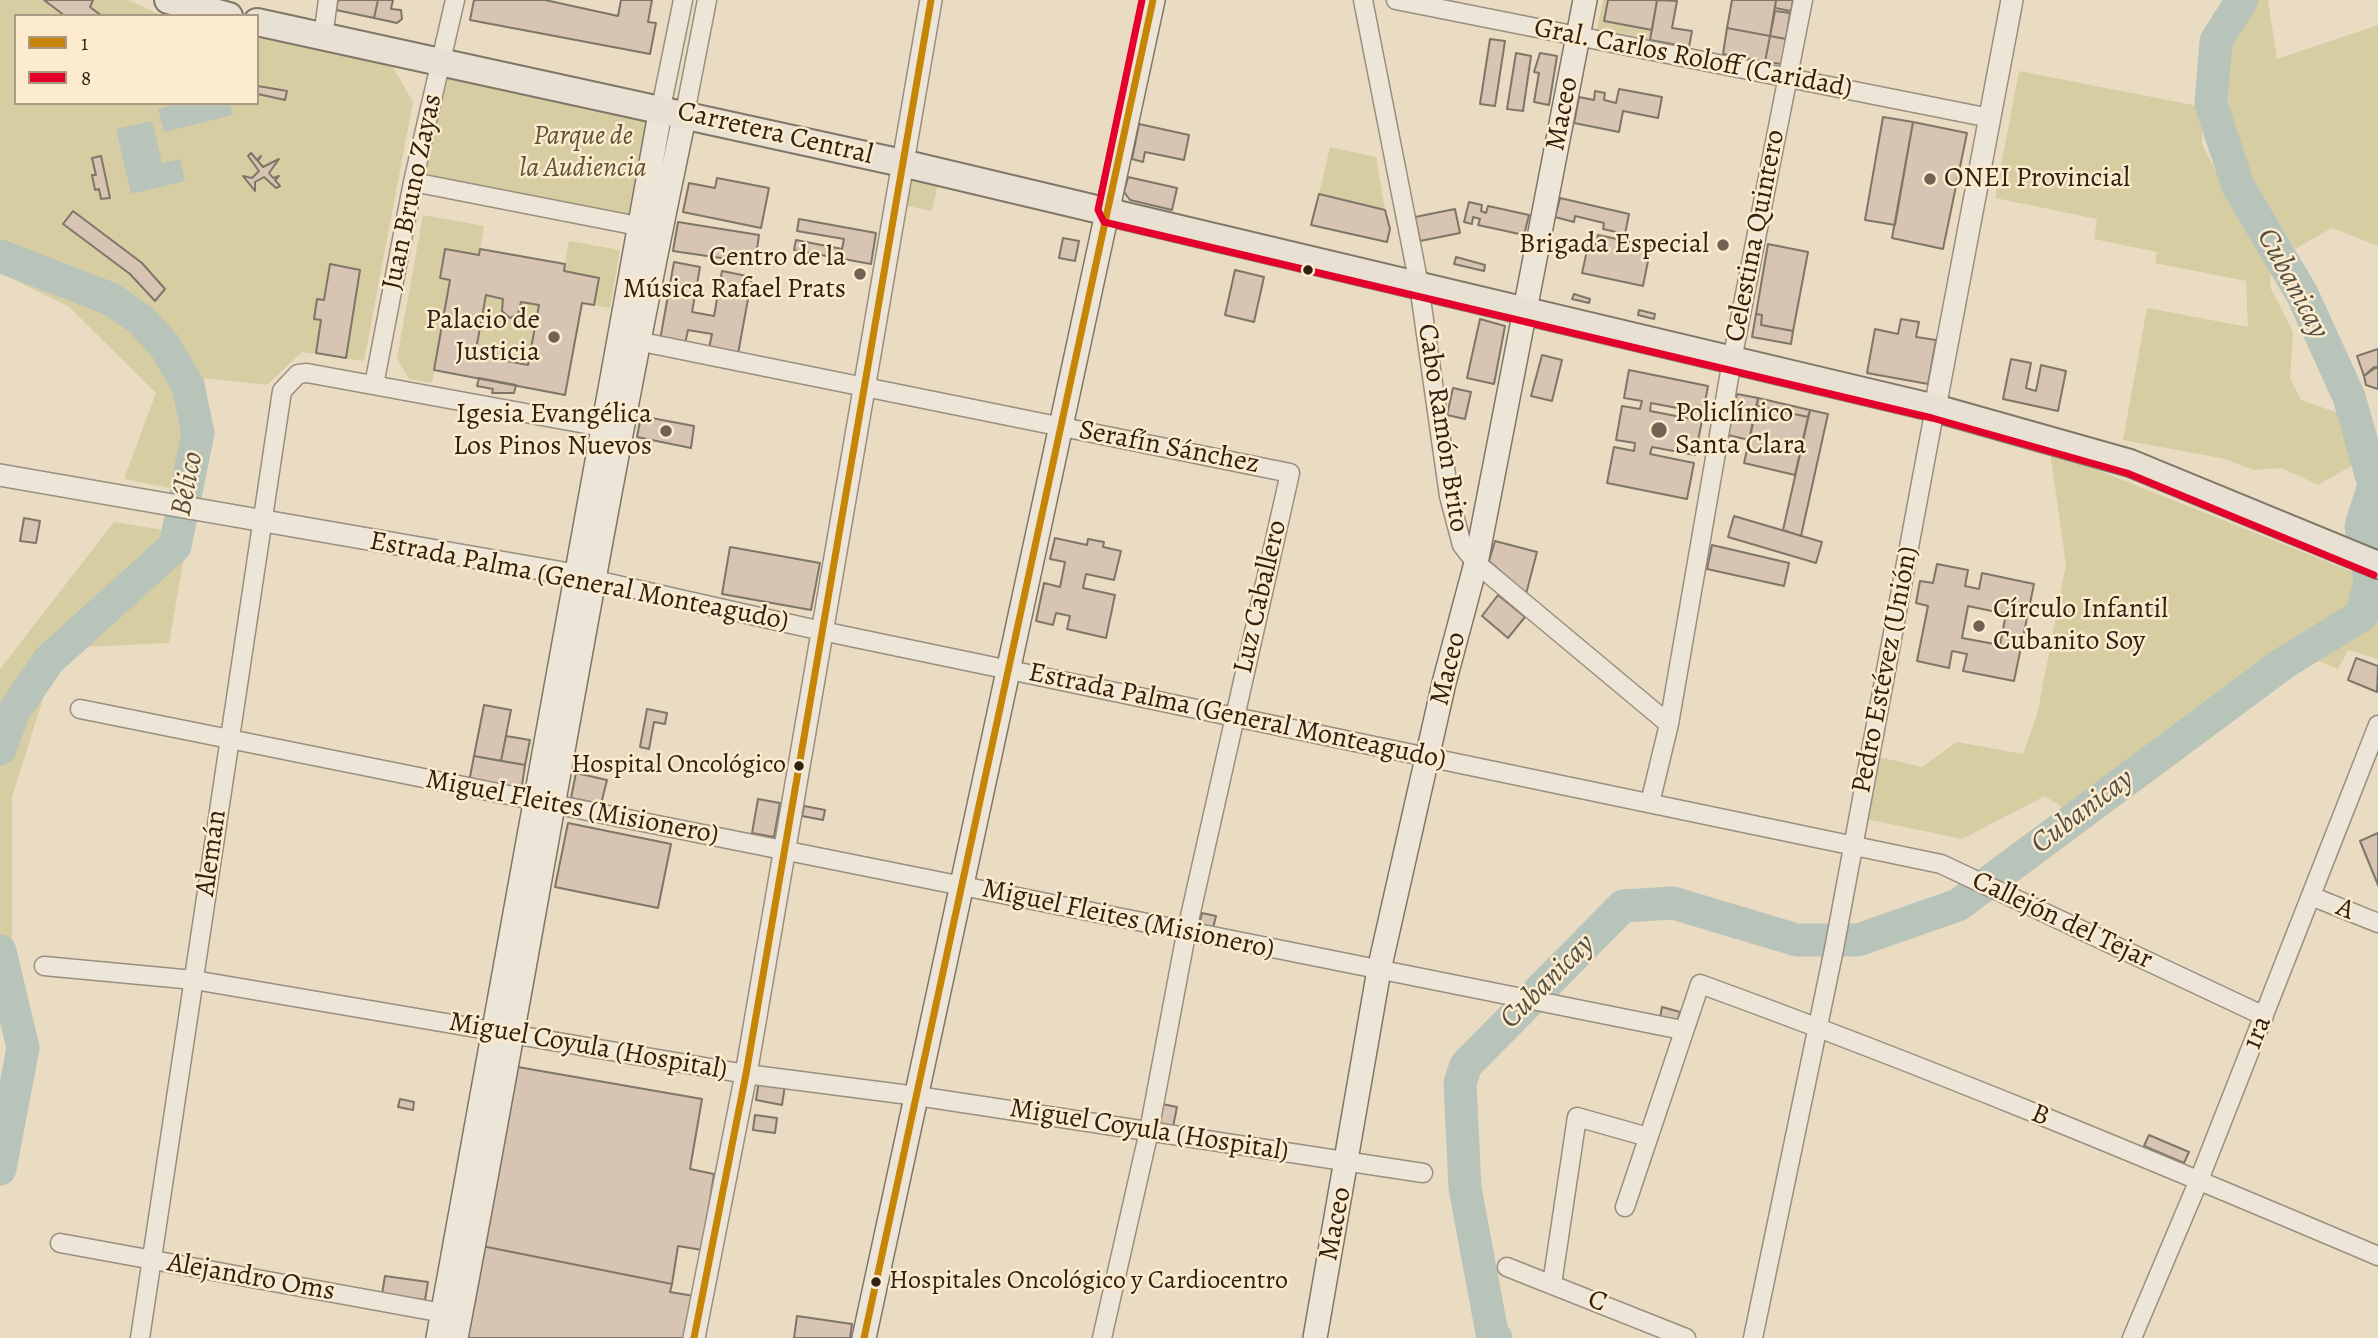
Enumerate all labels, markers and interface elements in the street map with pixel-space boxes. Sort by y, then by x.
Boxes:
street label: Gral. Carlos Roloff (Caridad) [1531,12,1855,106]
legend [14,14,259,105]
text: 1 [81,29,88,57]
text: 8 [81,64,91,92]
street label: Maceo [1539,74,1587,154]
street label: Juan Bruno Zayas [376,91,450,293]
street label: Carretera Central [674,95,876,173]
park label: Parque de la Audiencia [519,120,647,186]
street label: Celestina Quintero [1719,127,1793,345]
place label: ONEI Provincial [1944,162,2130,196]
marker: ONEI Provincial [1922,171,1938,187]
water label: Cubanicay [2248,223,2336,345]
place label: Brigada Especial [1519,228,1709,262]
marker: Brigada Especial [1715,237,1731,253]
place label: Centro de la Música Rafael Prats [623,241,846,307]
unlabelled marker [1301,263,1315,277]
marker: Centro de la Música Rafael Prats [852,266,868,282]
place label: Palacio de Justicia [425,304,540,370]
street label: Cabo Ramón Brito [1409,322,1475,534]
marker: Palacio de Justicia [546,329,562,345]
place label: Policlínico Santa Clara [1675,397,1806,463]
place label: Igesia Evangélica Los Pinos Nuevos [453,398,652,464]
street label: Serafín Sánchez [1076,414,1262,482]
marker: Policlínico Santa Clara [1649,420,1669,440]
marker: Igesia Evangélica Los Pinos Nuevos [658,423,674,439]
water label: Bélico [164,449,212,519]
street label: Luz Caballero [1227,517,1295,677]
street label: Estrada Palma (General Monteagudo) [367,525,791,639]
street label: Pedro Estévez (Unión) [1846,544,1926,796]
place label: Círculo Infantil Cubanito Soy [1993,593,2168,659]
marker: Círculo Infantil Cubanito Soy [1971,618,1987,634]
street label: Maceo [1424,629,1474,709]
street label: Estrada Palma (General Monteagudo) [1025,656,1449,778]
place label: Hospital Oncológico [571,750,786,782]
marker: Hospital Oncológico [792,759,806,773]
water label: Cubanicay [2024,762,2142,862]
street label: Miguel Fleites (Misionero) [423,763,721,853]
street label: Alemán [189,808,235,898]
street label: Callejón del Tejar [1966,864,2158,978]
street label: Miguel Fleites (Misionero) [979,873,1277,967]
street label: A [2331,891,2359,929]
water label: Cubanicay [1493,927,1603,1037]
street label: Miguel Coyula (Hospital) [446,1006,730,1088]
street label: 1ra [2236,1011,2280,1055]
street label: Miguel Coyula (Hospital) [1007,1092,1291,1170]
street label: B [2026,1097,2054,1135]
street label: Maceo [1312,1184,1360,1264]
street label: Alejandro Oms [165,1247,337,1309]
place label: Hospitales Oncológico y Cardiocentro [889,1266,1288,1298]
marker: Hospitales Oncológico y Cardiocentro [869,1275,883,1289]
street label: C [1583,1283,1611,1321]

